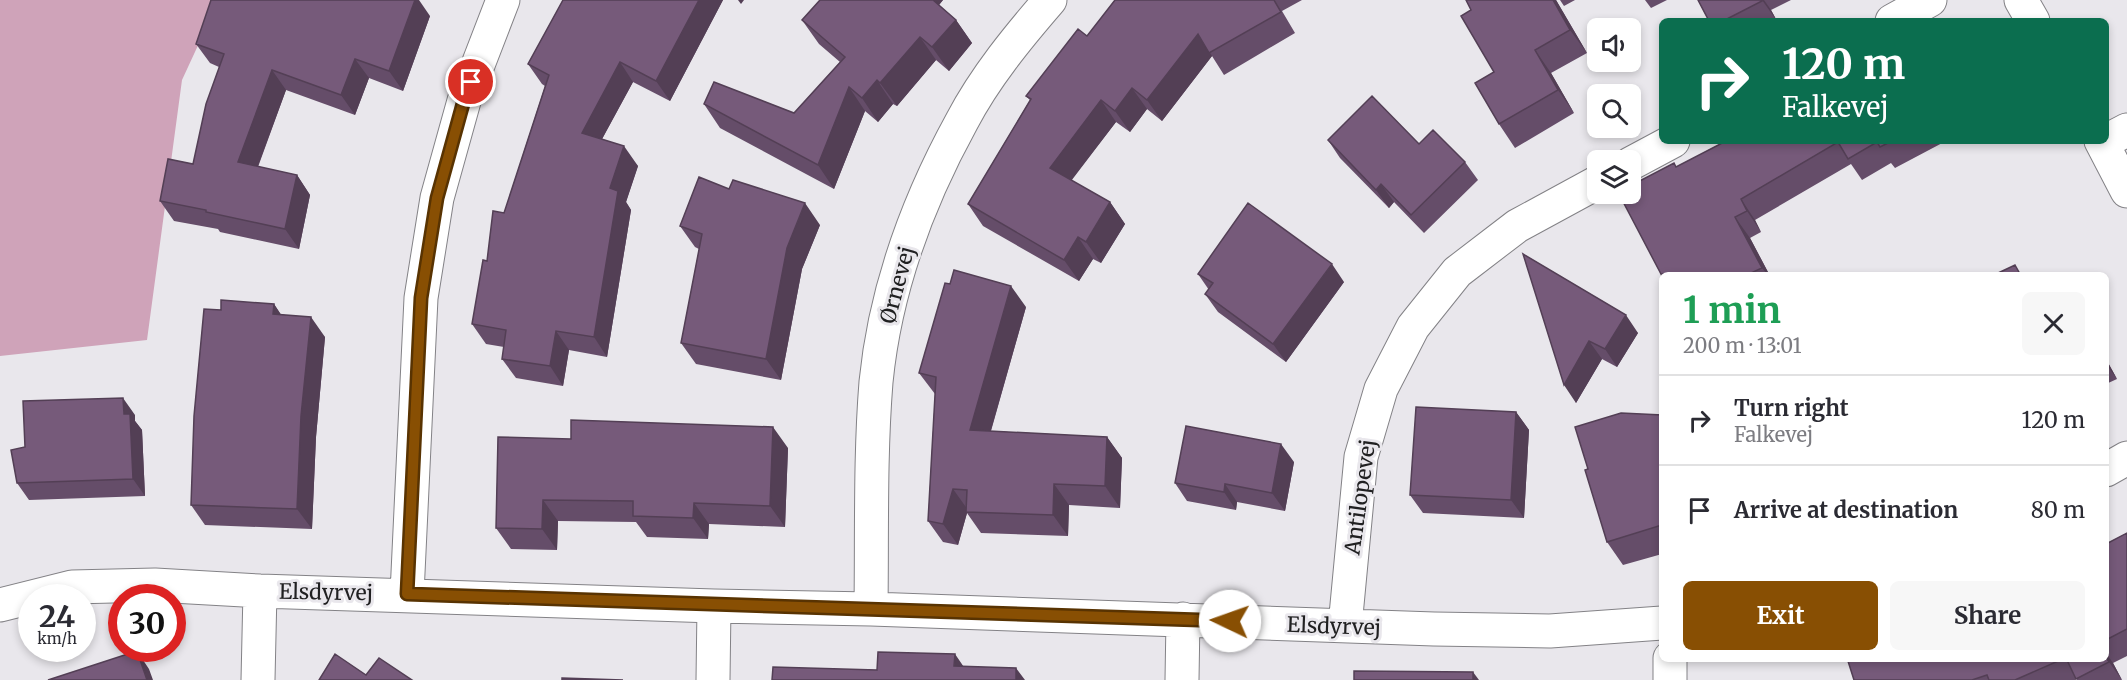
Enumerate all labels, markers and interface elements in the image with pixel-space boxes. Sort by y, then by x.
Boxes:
map controls [1587,18,1641,204]
button: sound [1587,18,1641,72]
text: 120 m [1782,38,1905,90]
icon: right [1683,42,1761,120]
pin [445,56,496,107]
icon: arrive [454,65,487,98]
button: search [1587,84,1641,138]
text: Falkevej [1782,90,1889,124]
button: layers [1587,150,1641,204]
street label: Ørnevej [874,243,920,327]
text: 1 min [1683,288,1781,333]
button: close [2022,292,2085,355]
text: 200 m · 13:01 [1683,333,1802,358]
text: Turn right [1734,394,1848,422]
icon: right [1683,404,1716,437]
text: 120 m [2021,406,2085,434]
text: Falkevej [1734,422,1813,447]
street label: Antilopevej [1338,438,1381,557]
icon: arrive [1683,494,1716,527]
text: Arrive at destination [1734,496,1958,524]
text: 80 m [2031,496,2085,524]
street label: Elsdyrvej [279,578,373,606]
button: Exit [1683,581,1878,650]
button: Share [1890,581,2085,650]
speed limit sign: 30 [108,584,186,662]
position arrow [1198,589,1262,653]
text: 24 [39,597,75,635]
street label: Elsdyrvej [1286,611,1382,641]
text: km/h [37,629,77,648]

